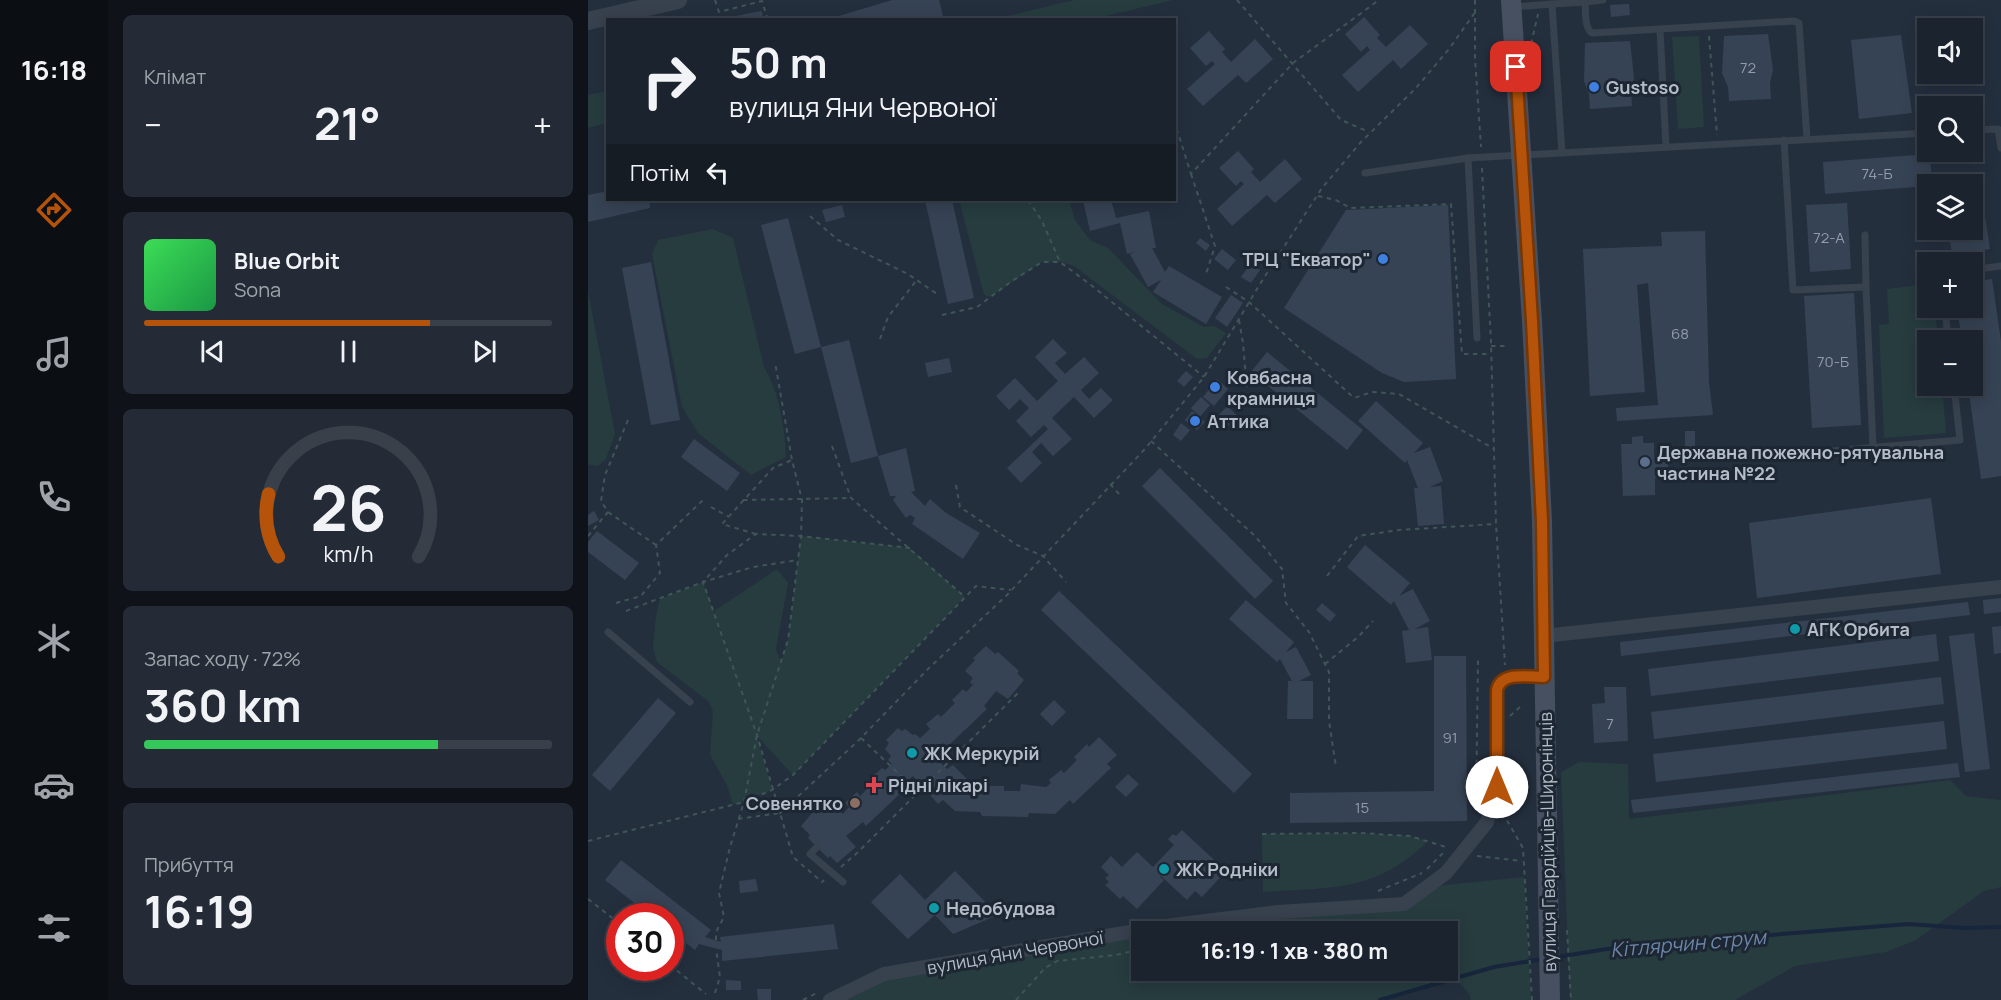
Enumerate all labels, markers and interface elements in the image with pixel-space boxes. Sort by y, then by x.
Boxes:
map controls [1917,18,1983,396]
button: sound [1917,18,1983,84]
text: 50 m [729,33,827,91]
pin [1490,41,1541,92]
icon: right [630,42,708,120]
icon: arrive [1499,50,1532,83]
text: 16:18 [21,51,87,88]
house number: 72 [1740,57,1756,78]
text: Клімат [144,63,206,90]
place label: Gustoso [1606,75,1679,99]
marker: Gustoso [1587,80,1601,94]
text: вулиця Яни Червоної [729,88,997,125]
text: 21° [314,92,381,154]
button: search [1917,96,1983,162]
text: − [144,102,162,147]
text: + [533,102,552,147]
icon: left [701,156,734,189]
text: Потім [630,158,689,188]
house number: 74-Б [1861,163,1893,184]
button: layers [1917,174,1983,240]
icon: directions [33,189,75,231]
house number: 72-А [1813,227,1845,248]
text: Blue Orbit [234,246,340,276]
place label: ТРЦ "Екватор" [1242,247,1371,271]
marker: ТРЦ "Екватор" [1376,252,1390,266]
button: + [1917,252,1983,318]
text: Sona [234,276,281,303]
house number: 68 [1671,323,1689,344]
button: − [1917,330,1983,396]
icon: music [33,333,75,375]
icon: previous [196,335,229,368]
icon: pause [332,335,365,368]
icon: next [468,335,501,368]
house number: 70-Б [1817,351,1849,372]
place label: Ковбасна крамниця [1227,365,1316,410]
marker: Ковбасна крамниця [1208,380,1222,394]
place label: Аттика [1207,409,1269,433]
marker: Аттика [1188,414,1202,428]
place label: Державна пожежно-рятувальна частина №22 [1657,440,1944,485]
marker: Державна пожежно-рятувальна частина №22 [1638,455,1652,469]
text: 26 [310,464,386,550]
icon: phone [33,476,75,518]
text: km/h [323,539,373,568]
place label: АГК Орбита [1807,617,1910,641]
icon: climate [33,620,75,662]
marker: АГК Орбита [1788,622,1802,636]
text: Запас ходу · 72% [144,645,301,672]
text: 360 km [144,674,301,736]
street label: вулиця Гвардійців-Широнінців [1533,711,1561,972]
house number: 7 [1606,713,1614,734]
house number: 91 [1442,727,1458,748]
place label: ЖК Меркурій [924,741,1040,765]
marker: ЖК Меркурій [905,746,919,760]
position arrow [1465,755,1529,819]
icon: car [33,764,75,806]
place label: Рідні лікарі [888,773,988,797]
marker: Рідні лікарі [865,776,883,794]
place label: Совенятко [746,791,843,815]
marker: Совенятко [848,796,862,810]
house number: 15 [1355,797,1369,818]
text: Прибуття [144,851,234,878]
place label: ЖК Родніки [1176,857,1278,881]
marker: ЖК Родніки [1157,862,1171,876]
text: 16:19 [144,880,255,942]
place label: Недобудова [946,896,1055,920]
marker: Недобудова [927,901,941,915]
speed limit sign: 30 [606,903,684,981]
icon: filters [33,907,75,949]
water label: Кітлярчин струм [1609,923,1769,963]
street label: вулиця Яни Червоної [925,925,1106,979]
text: 16:19 · 1 хв · 380 m [1201,936,1388,966]

